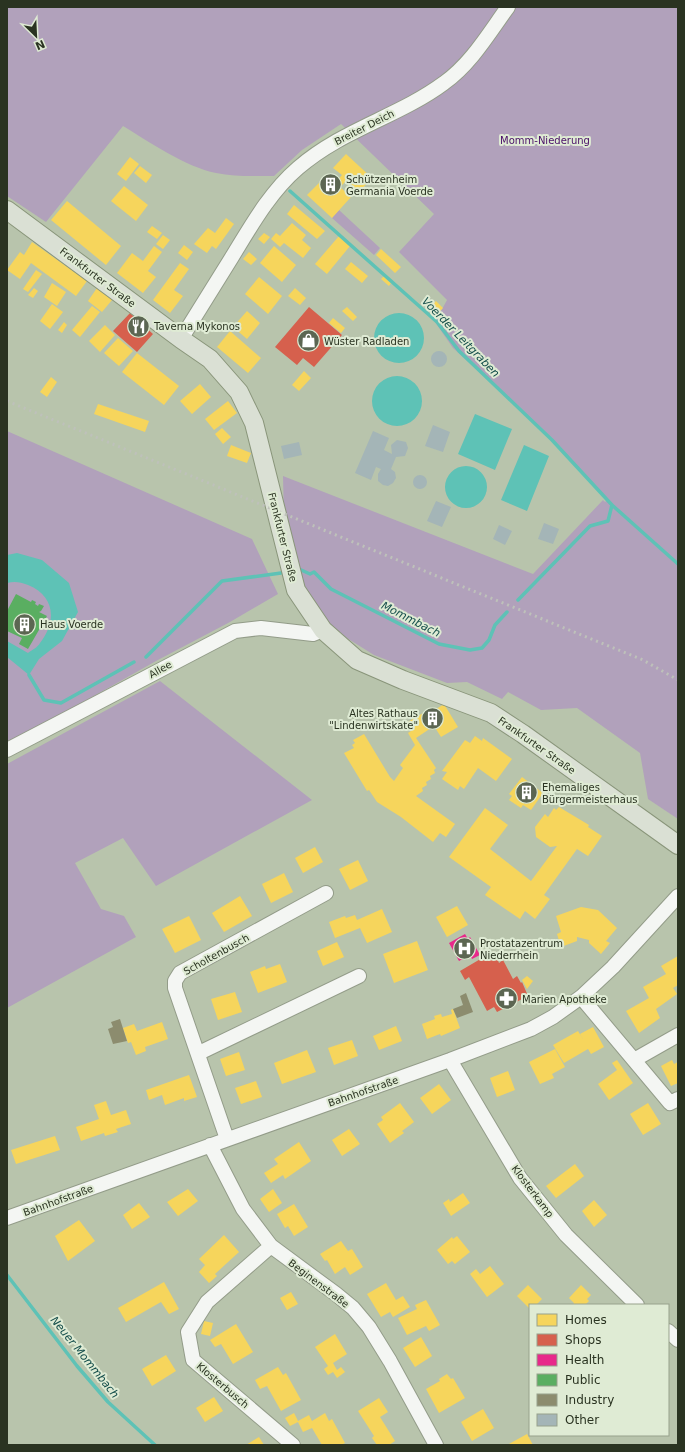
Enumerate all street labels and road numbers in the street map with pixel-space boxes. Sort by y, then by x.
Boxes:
street label: Breiter Deich [333,108,396,147]
street label: Frankfurter Straße [58,245,138,309]
street label: Frankfurter Straße [266,491,299,583]
street label: Allee [147,659,174,680]
street label: Frankfurter Straße [496,715,577,776]
street label: Scholtenbusch [182,932,251,977]
street label: Bahnhofstraße [327,1074,400,1109]
street label: Klosterkamp [509,1163,556,1220]
street label: Bahnhofstraße [22,1183,95,1218]
street label: Beginenstraße [286,1257,351,1310]
street label: Klosterbusch [194,1360,251,1410]

